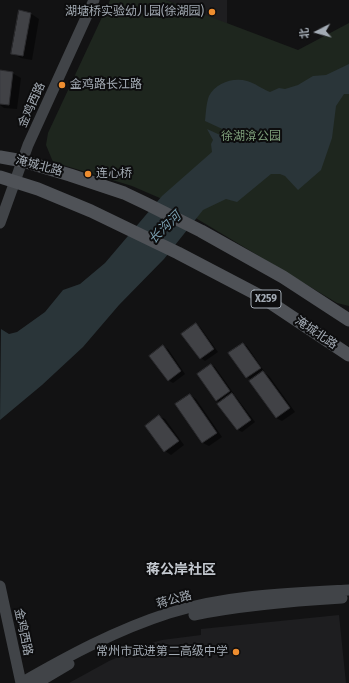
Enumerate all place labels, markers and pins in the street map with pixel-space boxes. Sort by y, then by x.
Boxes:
place label: 湖塘桥实验幼儿园(徐湖园) [65,5,204,19]
marker: 湖塘桥实验幼儿园(徐湖园) [207,7,217,17]
place label: 金鸡路长江路 [70,78,142,92]
marker: 金鸡路长江路 [57,80,67,90]
place label: 连心桥 [96,167,132,181]
marker: 连心桥 [83,169,93,179]
place label: 常州市武进第二高级中学 [96,645,228,659]
marker: 常州市武进第二高级中学 [231,647,241,657]

